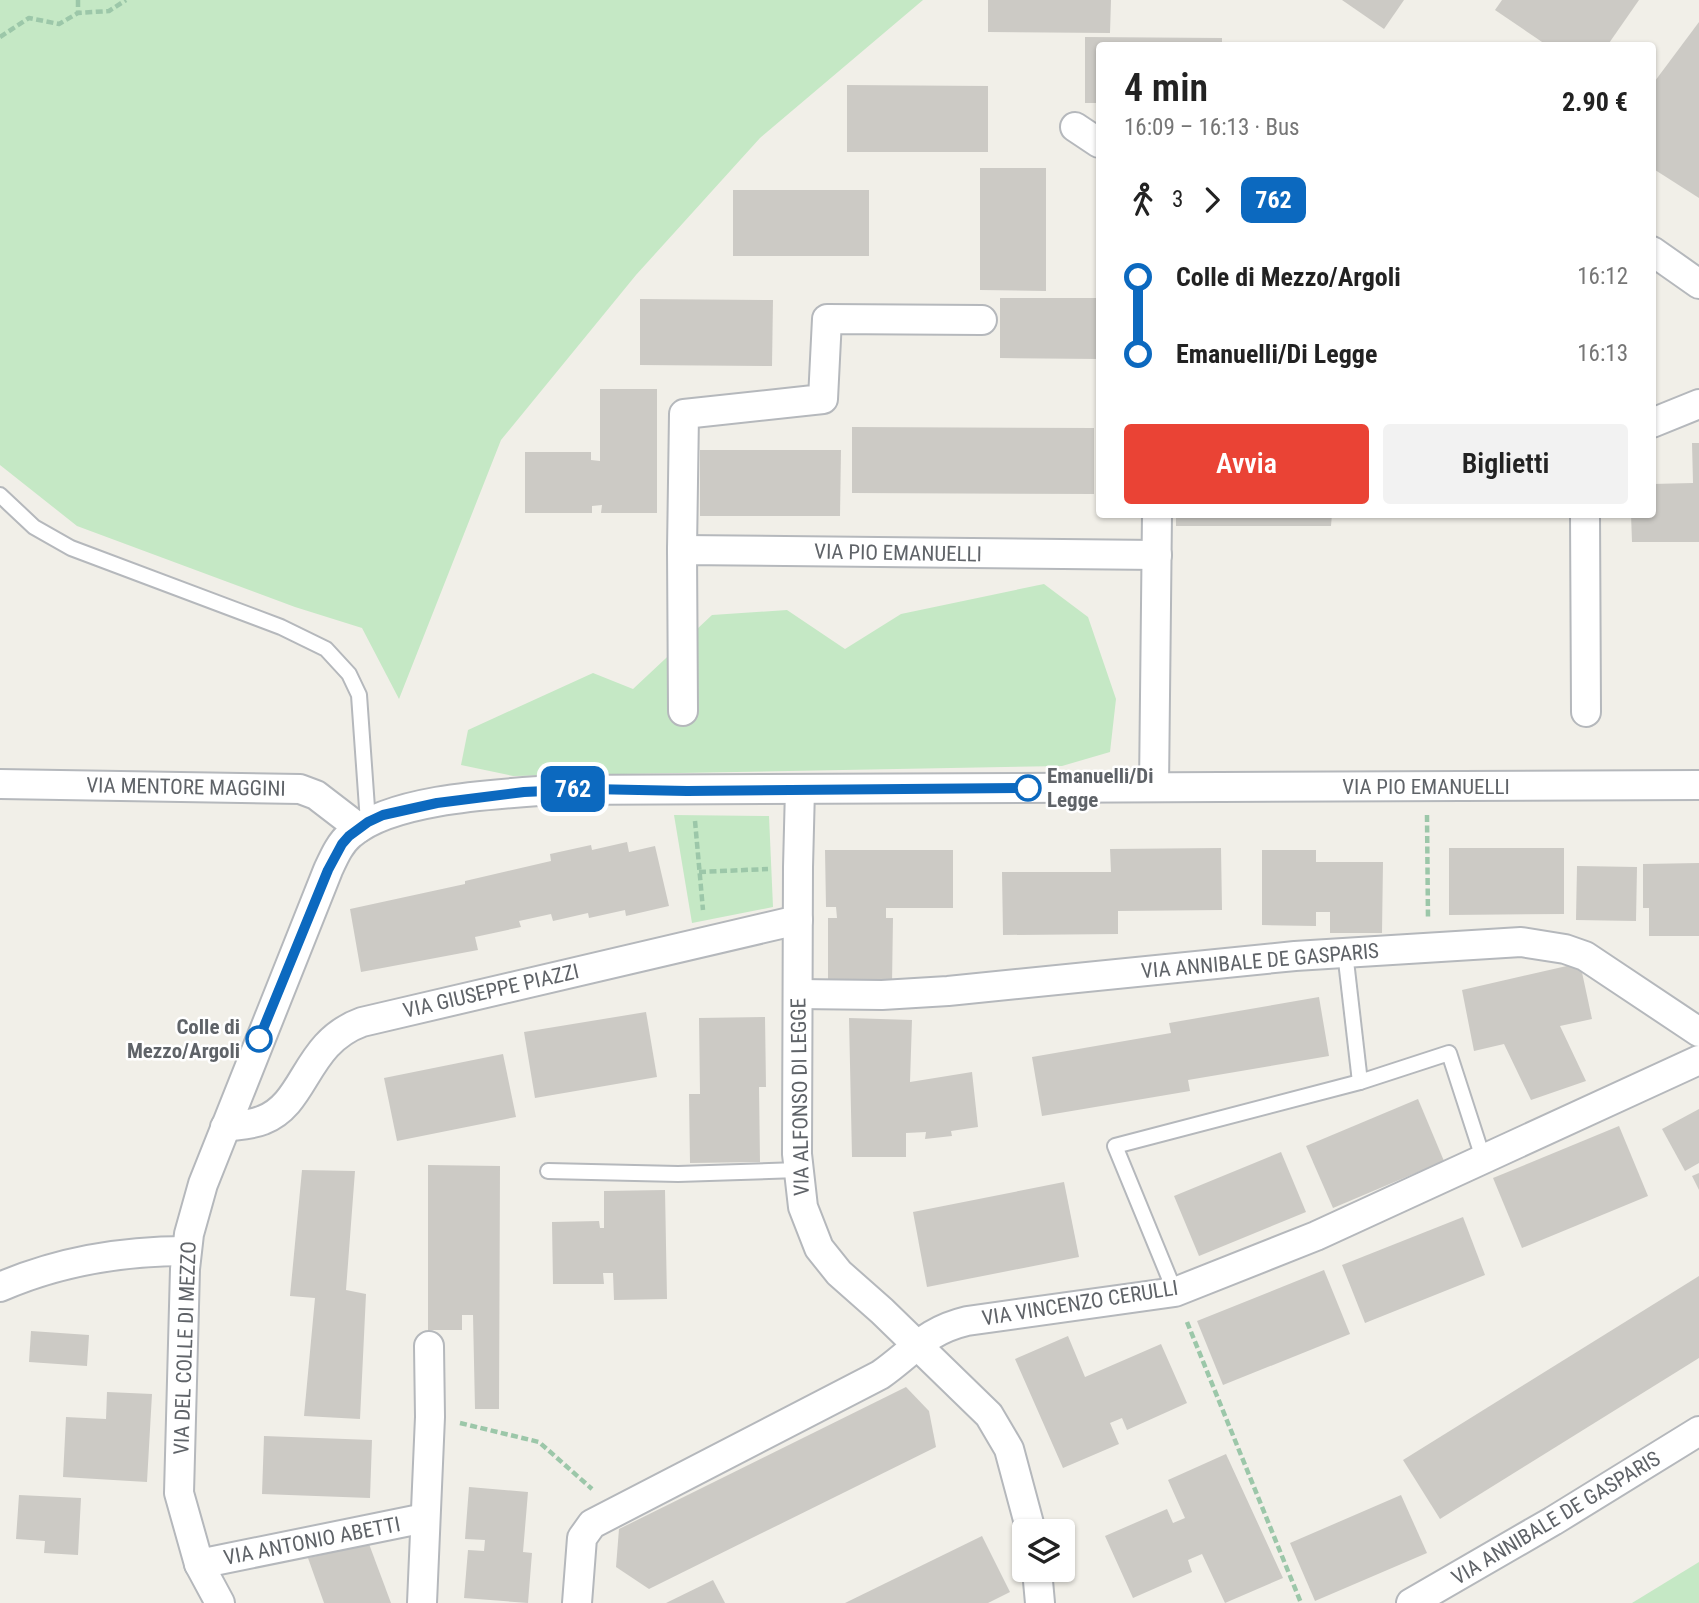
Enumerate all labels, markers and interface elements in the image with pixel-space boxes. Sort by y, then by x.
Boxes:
text: 4 min [1124,66,1208,110]
text: 2.90 € [1562,87,1628,117]
text: 16:09 – 16:13 · Bus [1124,114,1300,141]
icon: walk [1124,181,1162,219]
icon: forward [1193,181,1231,219]
text: 3 [1172,186,1183,213]
text: 762 [1255,186,1292,214]
text: Colle di Mezzo/Argoli [1176,262,1401,292]
text: 16:12 [1577,263,1628,290]
text: Emanuelli/Di Legge [1176,339,1377,369]
text: 16:13 [1577,340,1628,367]
button: Avvia [1124,424,1369,504]
button: Biglietti [1383,424,1628,504]
street label: VIA PIO EMANUELLI [814,540,982,566]
place label: Emanuelli/Di Legge [1047,764,1154,812]
line badge: 762 [533,766,613,812]
street label: VIA MENTORE MAGGINI [86,773,286,801]
text: 762 [555,775,591,803]
marker: Emanuelli/Di Legge [1015,775,1041,801]
street label: VIA PIO EMANUELLI [1342,775,1510,799]
street label: VIA ANNIBALE DE GASPARIS [1140,939,1380,983]
street label: VIA GIUSEPPE PIAZZI [401,959,581,1023]
street label: VIA ALFONSO DI LEGGE [786,998,814,1196]
place label: Colle di Mezzo/Argoli [127,1015,240,1063]
marker: Colle di Mezzo/Argoli [246,1026,272,1052]
street label: VIA DEL COLLE DI MEZZO [169,1241,201,1455]
street label: VIA VINCENZO CERULLI [980,1276,1180,1330]
street label: VIA ANNIBALE DE GASPARIS [1448,1446,1665,1590]
street label: VIA ANTONIO ABETTI [222,1512,402,1570]
map controls [1012,1519,1075,1582]
button: layers [1012,1519,1075,1582]

